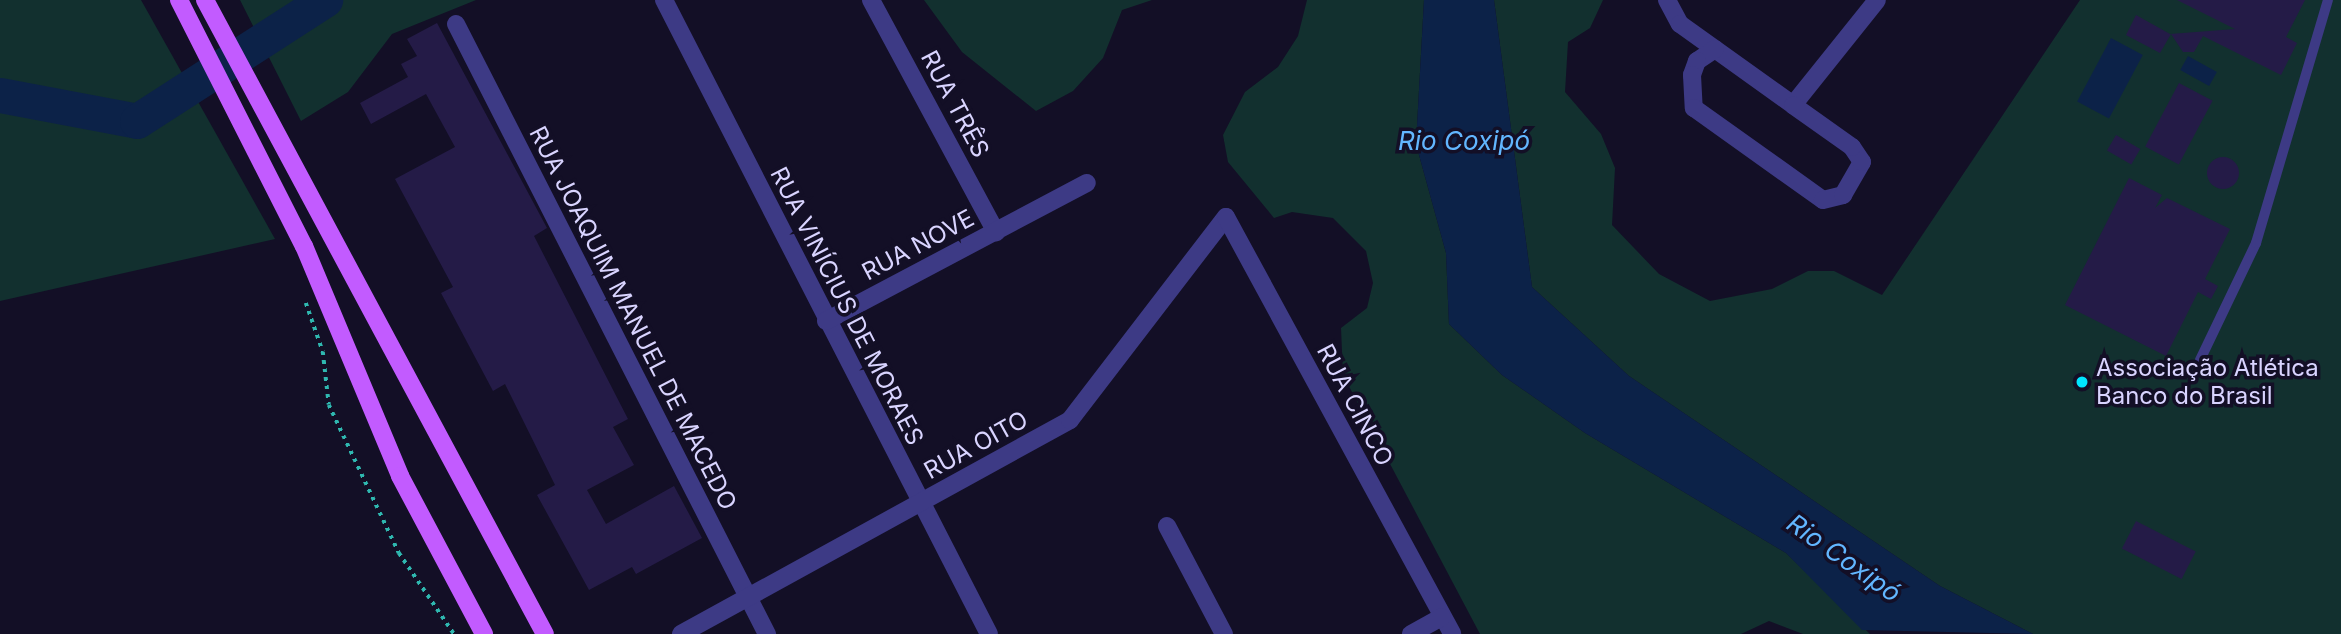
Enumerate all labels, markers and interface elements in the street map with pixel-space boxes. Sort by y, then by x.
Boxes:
street label: RUA TRÊS [915,46,995,162]
street label: RUA JOAQUIM MANUEL DE MACEDO [523,121,743,515]
water label: Rio Coxipó [1398,125,1530,157]
street label: RUA VINÍCIUS DE MORAES [764,162,930,450]
street label: RUA NOVE [857,203,979,287]
street label: RUA CINCO [1311,339,1399,471]
place label: Associação Atlética Banco do Brasil [2096,354,2319,410]
marker: Associação Atlética Banco do Brasil [2074,374,2090,390]
street label: RUA OITO [919,405,1033,485]
water label: Rio Coxipó [1781,507,1907,609]

